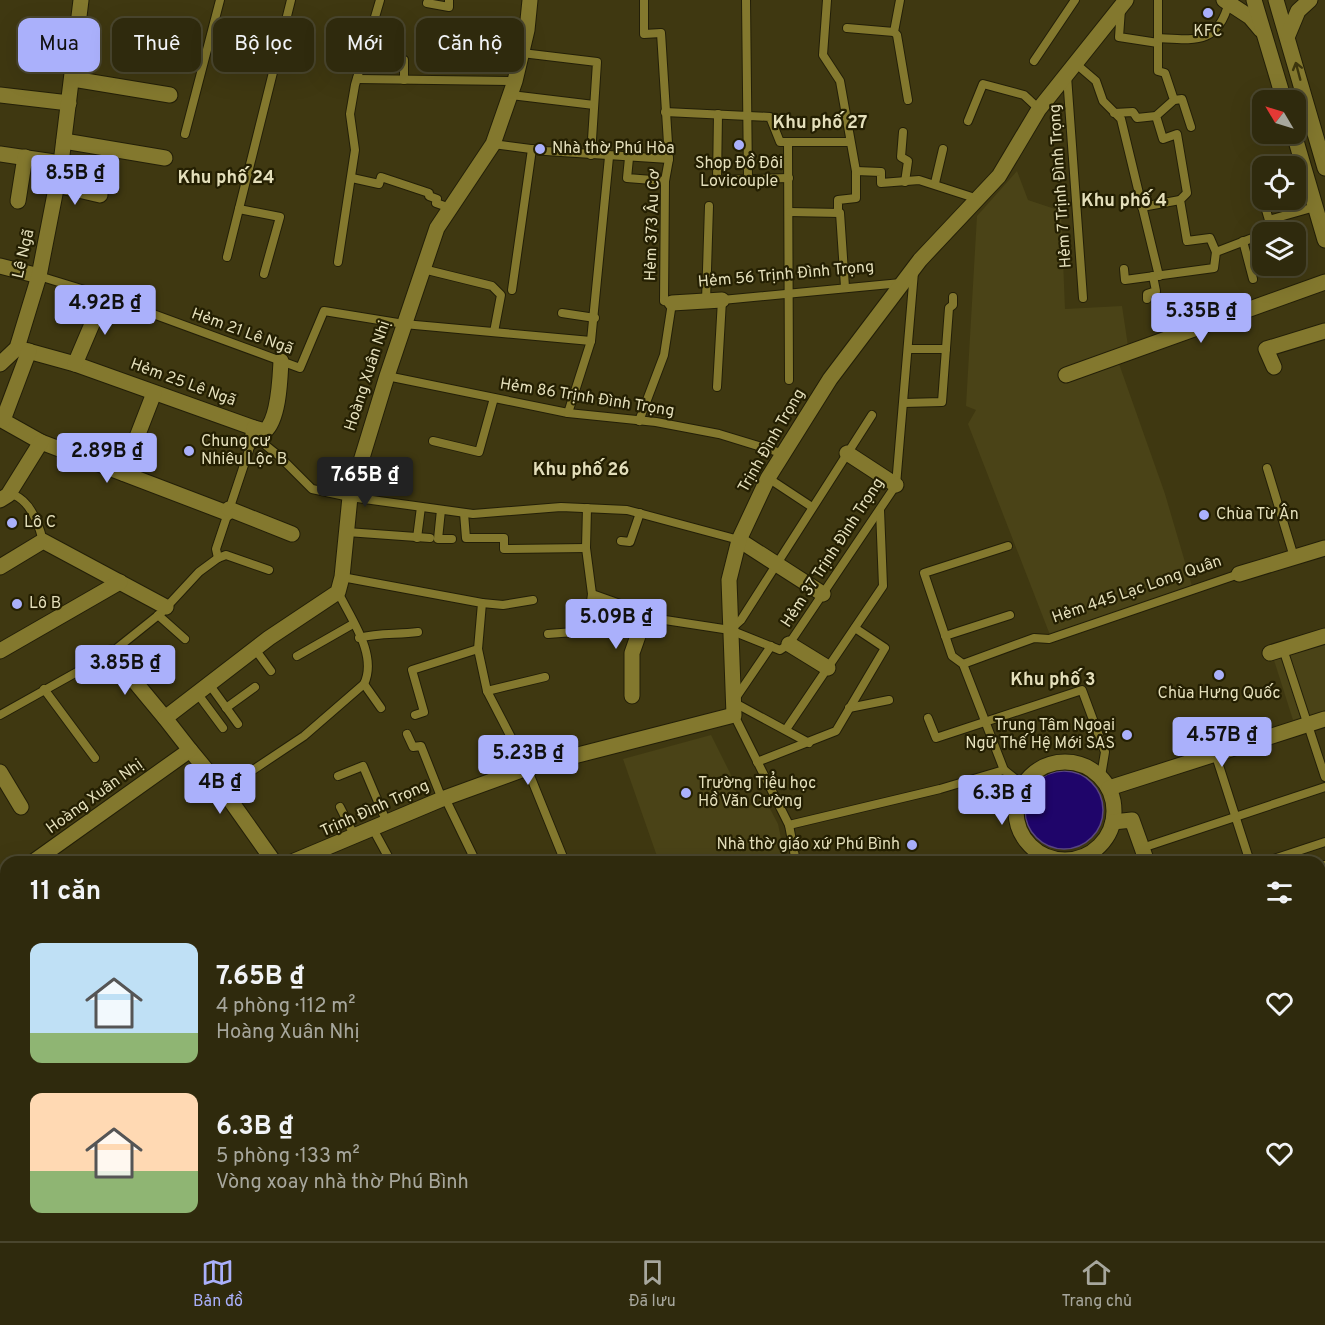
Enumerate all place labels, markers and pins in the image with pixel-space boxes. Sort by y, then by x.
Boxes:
marker: KFC [1201,6,1215,20]
place label: KFC [1193,22,1223,42]
marker: Shop Đồ Đôi Lovicouple [732,138,746,152]
place label: Nhà thờ Phú Hòa [552,139,675,159]
marker: Nhà thờ Phú Hòa [533,142,547,156]
place label: Shop Đồ Đôi Lovicouple [695,153,783,192]
pin: 8.5B ₫ [26,155,124,206]
pin: 4.92B ₫ [50,285,160,336]
pin: 5.35B ₫ [1146,293,1256,344]
place label: Chung cư Nhiêu Lộc B [201,432,287,470]
pin: 2.89B ₫ [52,433,162,484]
marker: Chung cư Nhiêu Lộc B [182,444,196,458]
pin: 7.65B ₫ [310,457,420,508]
place label: Chùa Từ Ân [1216,503,1299,525]
marker: Chùa Từ Ân [1197,508,1211,522]
place label: Lô C [24,513,56,533]
marker: Lô C [5,516,19,530]
place label: Lô B [29,594,61,614]
marker: Lô B [10,597,24,611]
pin: 5.09B ₫ [561,599,671,650]
pin: 3.85B ₫ [70,645,180,696]
marker: Chùa Hưng Quốc [1212,668,1226,682]
place label: Chùa Hưng Quốc [1158,683,1280,704]
place label: Trung Tâm Ngoại Ngữ Thế Hệ Mới SAS [965,716,1115,754]
pin: 4.57B ₫ [1167,717,1277,768]
marker: Trung Tâm Ngoại Ngữ Thế Hệ Mới SAS [1120,728,1134,742]
pin: 5.23B ₫ [473,735,583,786]
pin: 4B ₫ [184,764,256,815]
place label: Trường Tiểu học Hồ Văn Cường [698,771,816,812]
pin: 6.3B ₫ [953,775,1051,826]
marker: Trường Tiểu học Hồ Văn Cường [679,786,693,800]
place label: Nhà thờ giáo xứ Phú Bình [717,835,900,855]
marker: Nhà thờ giáo xứ Phú Bình [905,838,919,852]

